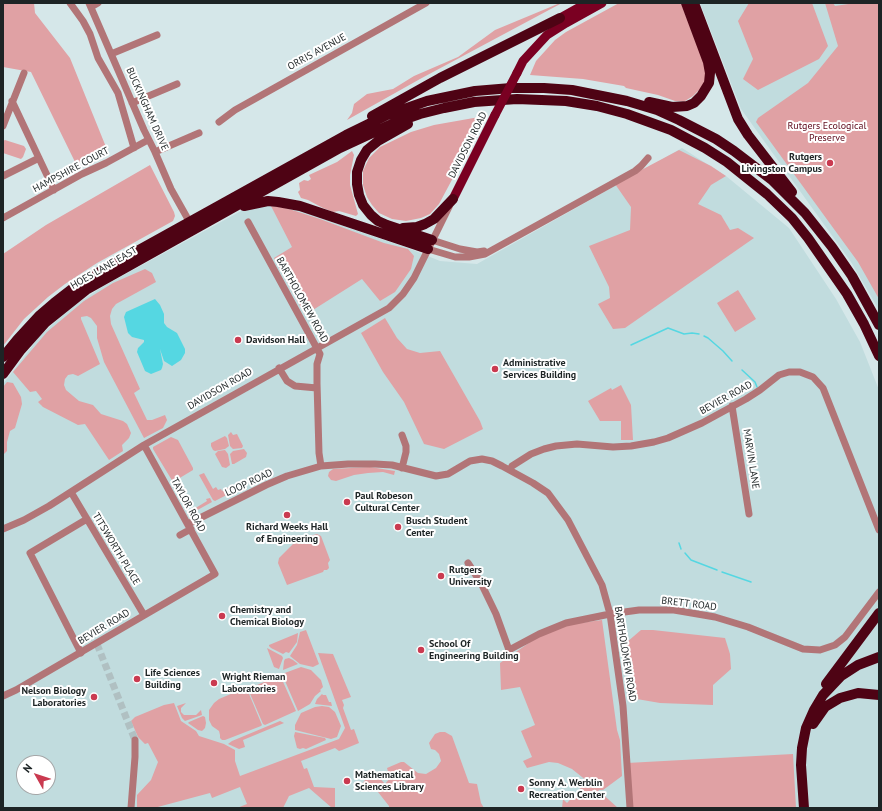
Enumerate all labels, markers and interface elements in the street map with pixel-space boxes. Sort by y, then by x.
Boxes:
street label: ORRIS AVENUE [286,31,348,73]
street label: BUCKINGHAM DRIVE [123,66,171,152]
street label: DAVIDSON ROAD [446,110,490,180]
park label: Rutgers Ecological Preserve [788,120,866,144]
street label: HAMPSHIRE COURT [31,145,111,195]
place label: Rutgers Livingston Campus [741,151,822,174]
marker: Rutgers Livingston Campus [825,158,835,168]
street label: HOES LANE EAST [69,244,139,292]
street label: BARTHOLOMEW ROAD [273,255,331,345]
place label: Davidson Hall [246,334,305,346]
marker: Davidson Hall [233,335,243,345]
place label: Administrative Services Building [503,357,576,380]
marker: Administrative Services Building [490,364,500,374]
street label: DAVIDSON ROAD [185,366,255,412]
street label: BEVIER ROAD [698,379,754,417]
street label: MARVIN LANE [740,428,762,490]
street label: LOOP ROAD [223,467,275,499]
street label: TAYLOR ROAD [168,476,208,534]
place label: Paul Robeson Cultural Center [355,490,419,514]
marker: Paul Robeson Cultural Center [342,497,352,507]
marker: Richard Weeks Hall of Engineering [282,510,292,520]
street label: TITSWORTH PLACE [90,511,142,587]
place label: Busch Student Center [406,515,467,538]
place label: Richard Weeks Hall of Engineering [246,521,328,544]
marker: Busch Student Center [393,522,403,532]
place label: Rutgers University [449,564,492,588]
marker: Rutgers University [436,571,446,581]
street label: BRETT ROAD [661,595,717,613]
place label: Chemistry and Chemical Biology [230,604,304,628]
street label: BARTHOLOMEW ROAD [612,606,638,702]
street label: BEVIER ROAD [76,607,132,647]
marker: Chemistry and Chemical Biology [217,611,227,621]
place label: School Of Engineering Building [429,638,519,662]
marker: School Of Engineering Building [416,645,426,655]
place label: Life Sciences Building [145,667,200,690]
place label: Wright Rieman Laboratories [222,671,285,694]
marker: Life Sciences Building [132,674,142,684]
marker: Wright Rieman Laboratories [209,678,219,688]
place label: Nelson Biology Laboratories [21,685,86,708]
marker: Nelson Biology Laboratories [89,692,99,702]
north arrow [16,755,56,795]
text: N [20,761,35,775]
place label: Mathematical Sciences Library [355,769,424,792]
marker: Mathematical Sciences Library [342,776,352,786]
place label: Sonny A. Werblin Recreation Center [529,777,605,800]
marker: Sonny A. Werblin Recreation Center [516,784,526,794]

